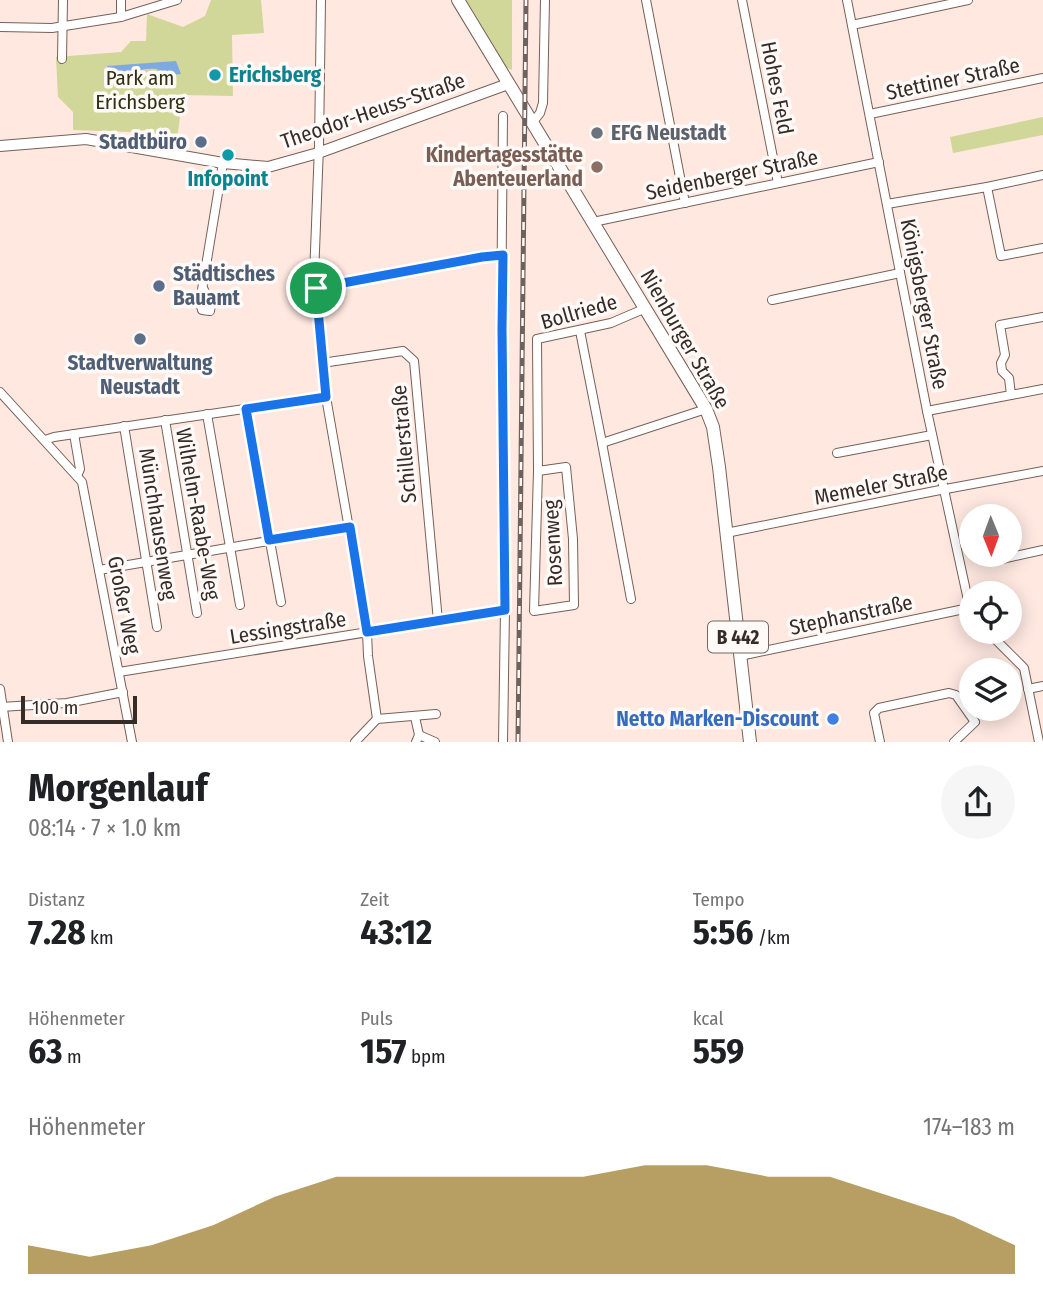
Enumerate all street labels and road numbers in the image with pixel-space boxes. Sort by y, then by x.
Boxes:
street label: Hohes Feld [755,39,799,137]
street label: Stettiner Straße [884,52,1022,106]
street label: Theodor-Heuss-Straße [277,67,469,155]
street label: Seidenberger Straße [644,144,820,206]
street label: Königsberger Straße [895,216,953,392]
street label: Nienburger Straße [635,265,735,413]
street label: Bollriede [538,289,620,335]
street label: Schillerstraße [386,384,422,504]
street label: Wilhelm-Raabe-Weg [170,426,226,602]
street label: Münchhausenweg [133,446,183,602]
street label: Memeler Straße [812,459,950,511]
street label: Rosenweg [538,499,568,587]
street label: Großer Weg [102,554,146,656]
street label: Stephanstraße [787,589,915,641]
street label: Lessingstraße [228,606,348,650]
road number: B 442 [708,622,768,652]

